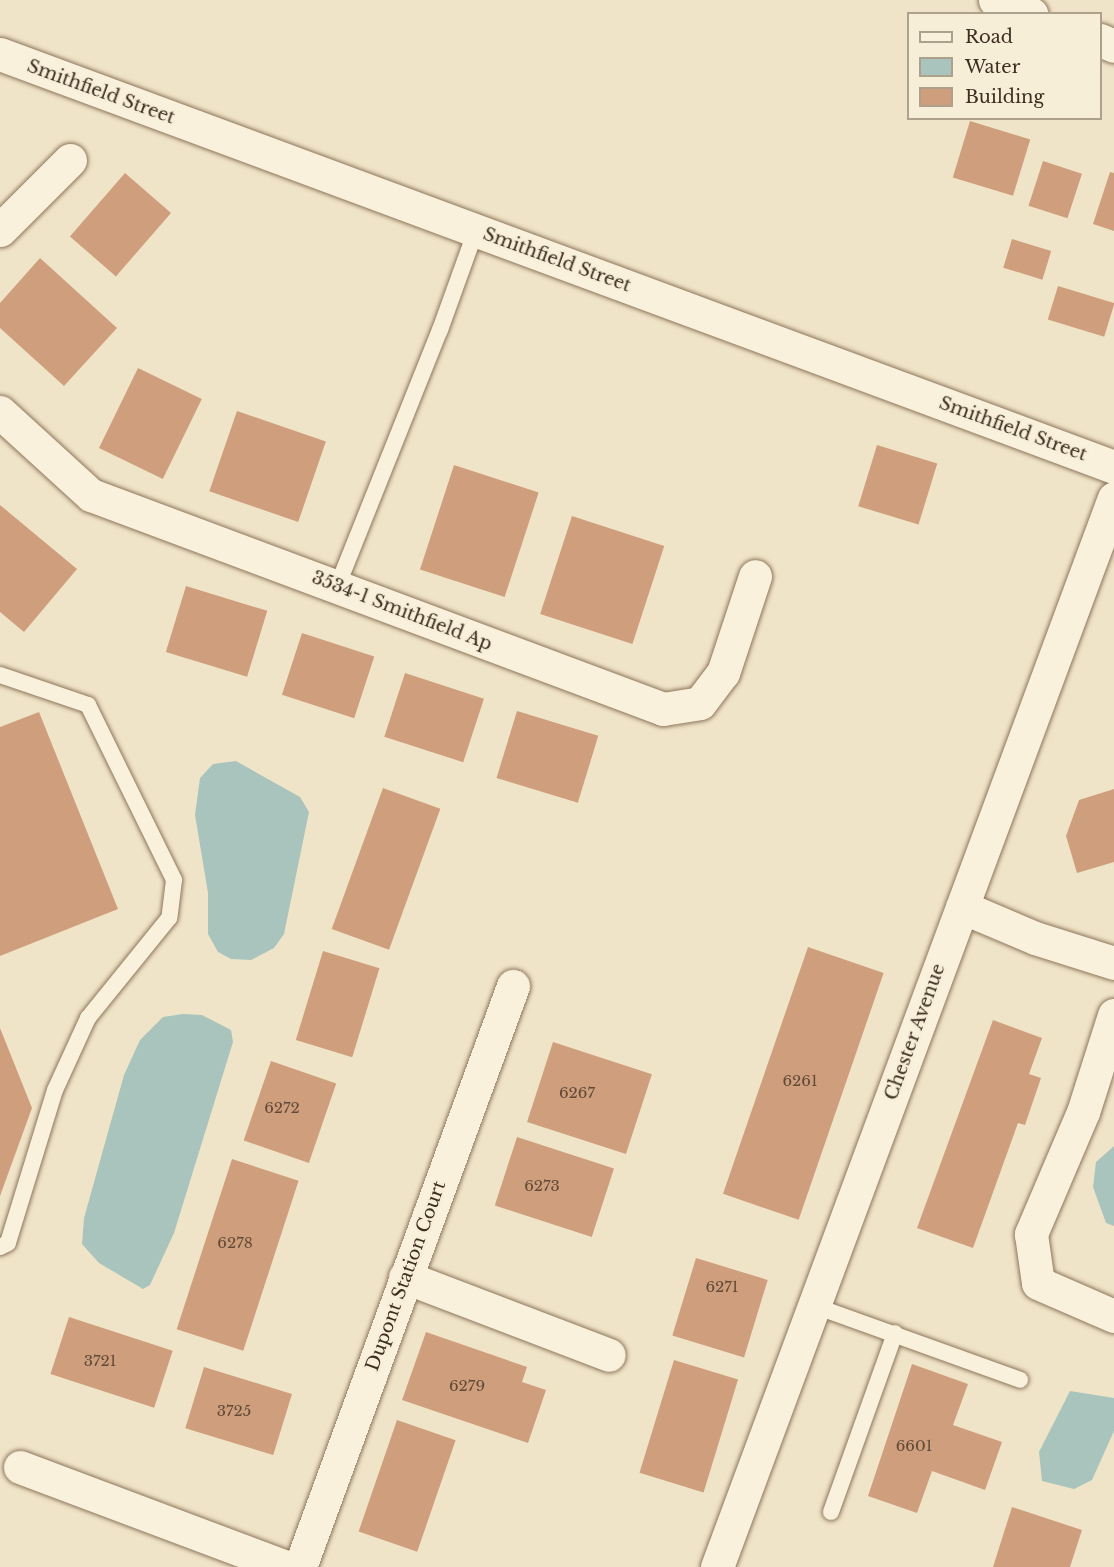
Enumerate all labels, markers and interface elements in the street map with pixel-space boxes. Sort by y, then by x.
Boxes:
legend [907,12,1102,120]
text: Road [965,26,1013,48]
street label: Smithfield Street [24,55,178,129]
text: Water [965,56,1020,78]
text: Building [965,86,1044,108]
street label: Smithfield Street [480,223,634,297]
street label: Smithfield Street [936,392,1090,466]
street label: 3534-1 Smithfield Ap [308,567,496,655]
street label: Chester Avenue [880,960,950,1104]
house number: 6261 [782,1072,818,1090]
house number: 6267 [559,1084,595,1102]
house number: 6272 [264,1099,300,1117]
house number: 6273 [524,1177,560,1195]
street label: Dupont Station Court [362,1178,450,1374]
house number: 6278 [217,1234,253,1252]
house number: 6271 [705,1278,739,1296]
house number: 3721 [84,1352,116,1370]
house number: 6279 [449,1377,485,1395]
house number: 3725 [217,1402,251,1420]
house number: 6601 [896,1437,932,1455]

